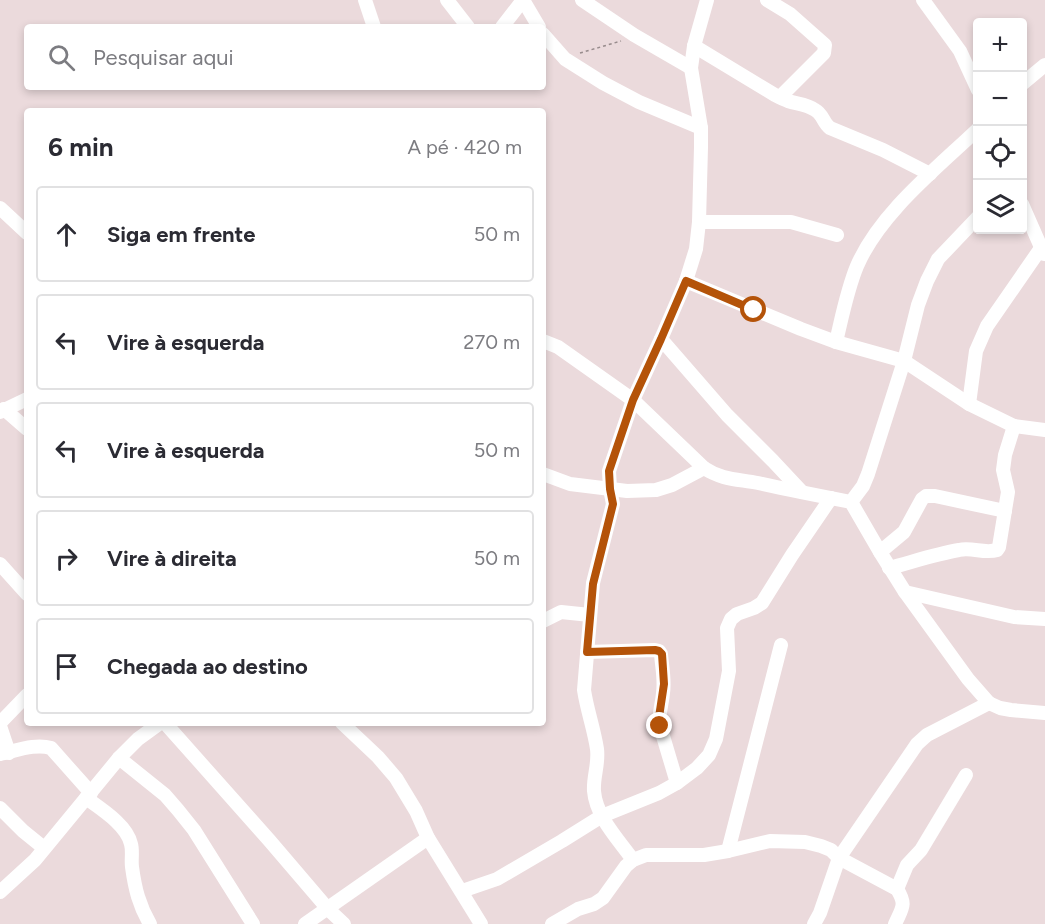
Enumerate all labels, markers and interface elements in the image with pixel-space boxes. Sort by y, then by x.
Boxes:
map controls [973,18,1027,234]
button: + [973,18,1027,72]
search box [24,24,546,90]
icon: search [45,41,78,74]
text: Pesquisar aqui [93,44,234,71]
button: − [973,72,1027,126]
button: locate [973,126,1027,180]
text: 6 min [48,131,114,163]
text: A pé · 420 m [407,135,522,159]
button: layers [973,180,1027,234]
icon: ahead [50,218,83,251]
text: Siga em frente [107,221,255,248]
text: 50 m [474,222,520,246]
route start [740,296,766,322]
icon: left [50,326,83,359]
text: Vire à esquerda [107,329,265,356]
text: 270 m [463,330,520,354]
icon: left [50,434,83,467]
text: Vire à esquerda [107,437,265,464]
text: 50 m [474,438,520,462]
icon: right [50,542,83,575]
text: Vire à direita [107,545,237,572]
text: 50 m [474,546,520,570]
icon: arrive [50,650,83,683]
text: Chegada ao destino [107,653,308,680]
route end [646,712,672,738]

